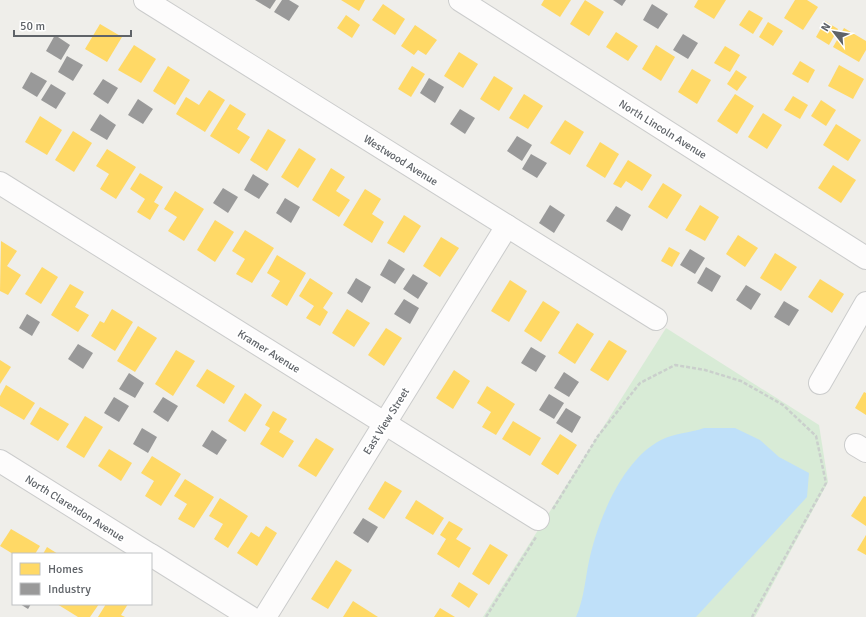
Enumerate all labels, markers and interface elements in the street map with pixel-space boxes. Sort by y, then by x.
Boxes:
scale bar [14,12,131,38]
north arrow [814,12,854,52]
text: 50 m [20,19,45,34]
text: N [818,20,833,34]
street label: North Lincoln Avenue [616,97,709,162]
street label: Westwood Avenue [361,132,440,188]
street label: Kramer Avenue [235,327,302,376]
street label: East View Street [361,385,412,457]
street label: North Clarendon Avenue [23,472,127,544]
legend [12,553,152,605]
text: Homes [48,562,83,577]
text: Industry [48,582,91,597]

